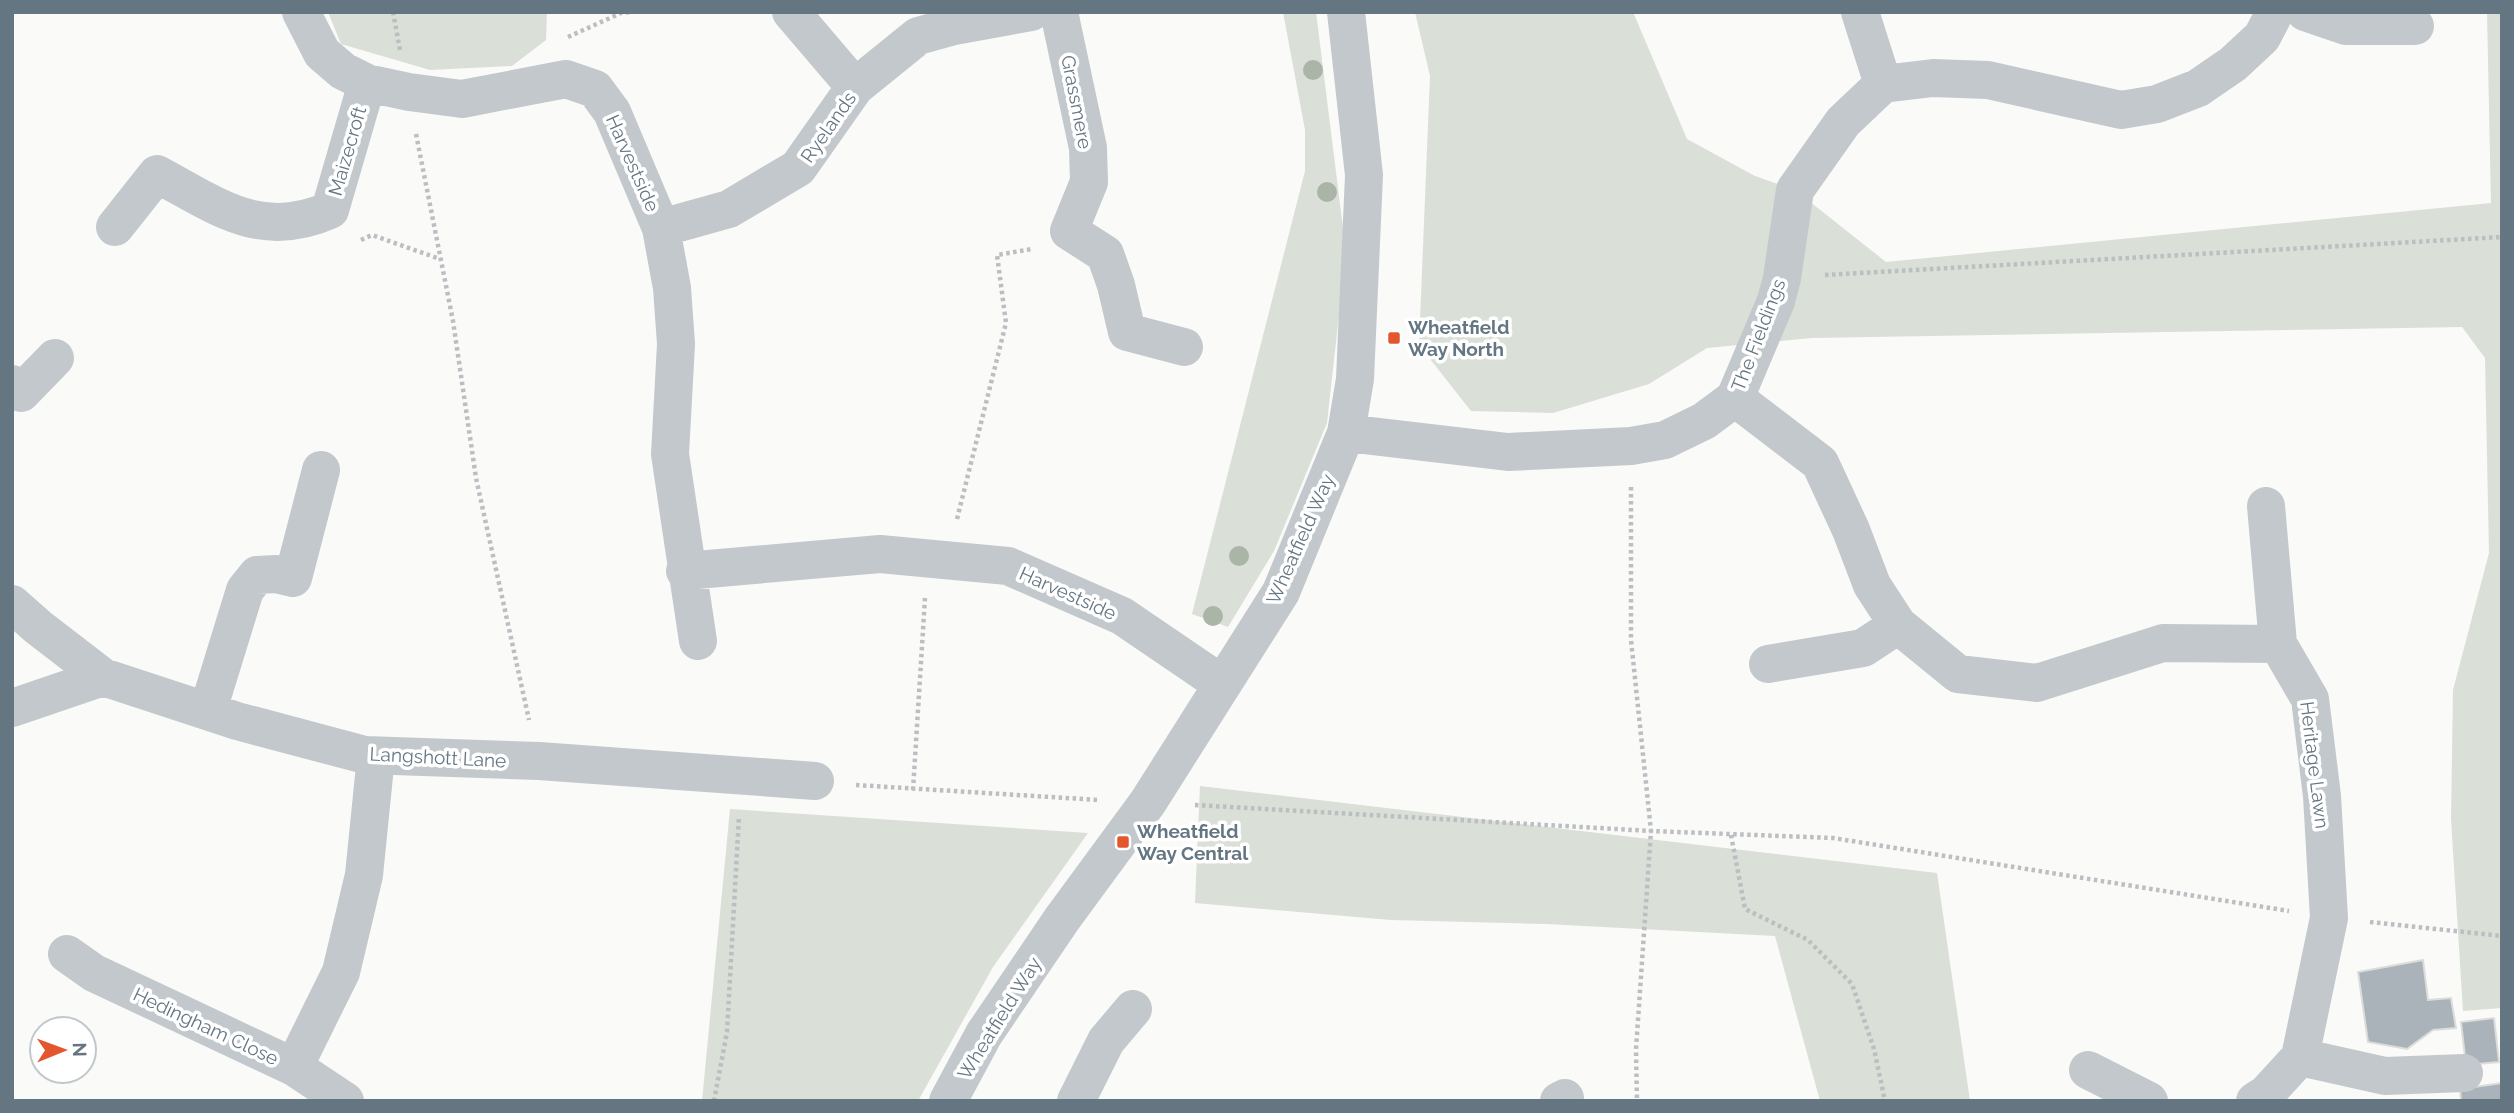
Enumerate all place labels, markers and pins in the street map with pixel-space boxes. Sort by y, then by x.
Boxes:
place label: Wheatfield Way North [1408,316,1509,360]
marker: Wheatfield Way North [1386,330,1402,346]
place label: Wheatfield Way Central [1137,820,1249,864]
marker: Wheatfield Way Central [1115,834,1131,850]

